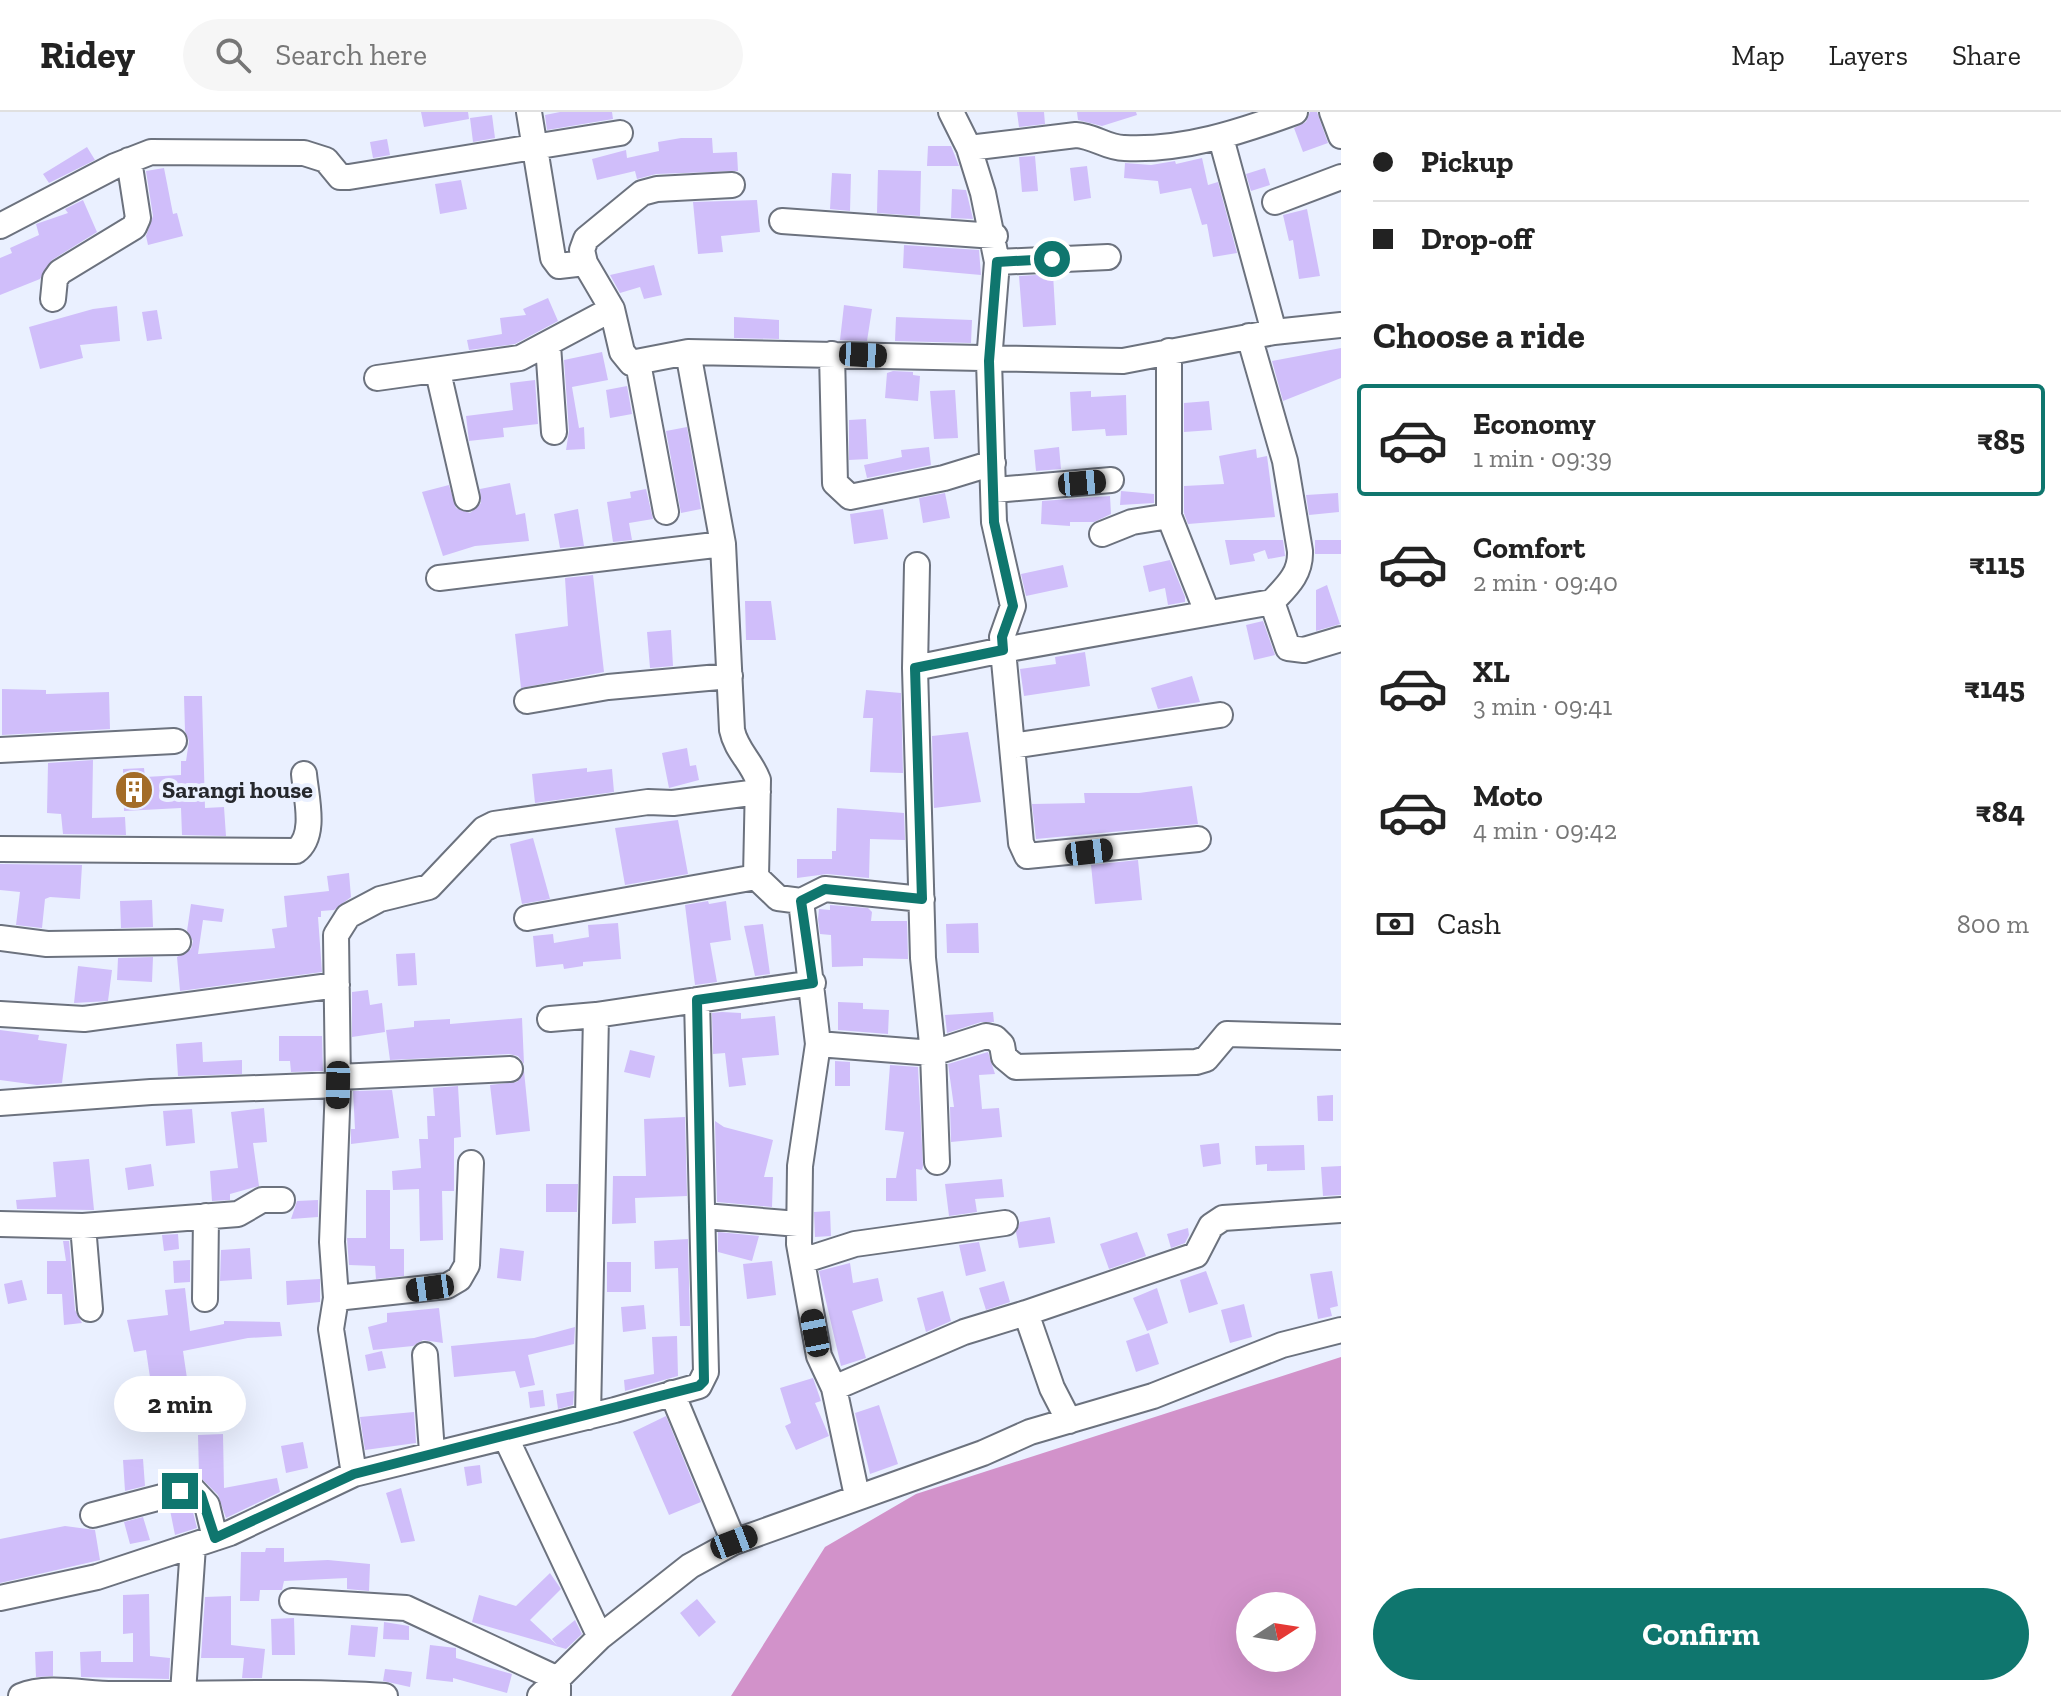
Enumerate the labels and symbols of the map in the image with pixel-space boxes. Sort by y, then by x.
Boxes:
route start [1034,241,1070,277]
car [838,342,888,368]
car [1057,469,1107,497]
building icon: Sarangi house [113,769,155,811]
place label: Sarangi house [162,775,313,804]
car [1064,837,1114,867]
car [326,1061,350,1109]
car [405,1273,455,1303]
car [799,1307,831,1359]
callout: 2 min [114,1375,246,1431]
route end [162,1473,198,1509]
car [707,1522,761,1562]
north arrow [1236,1592,1316,1672]

